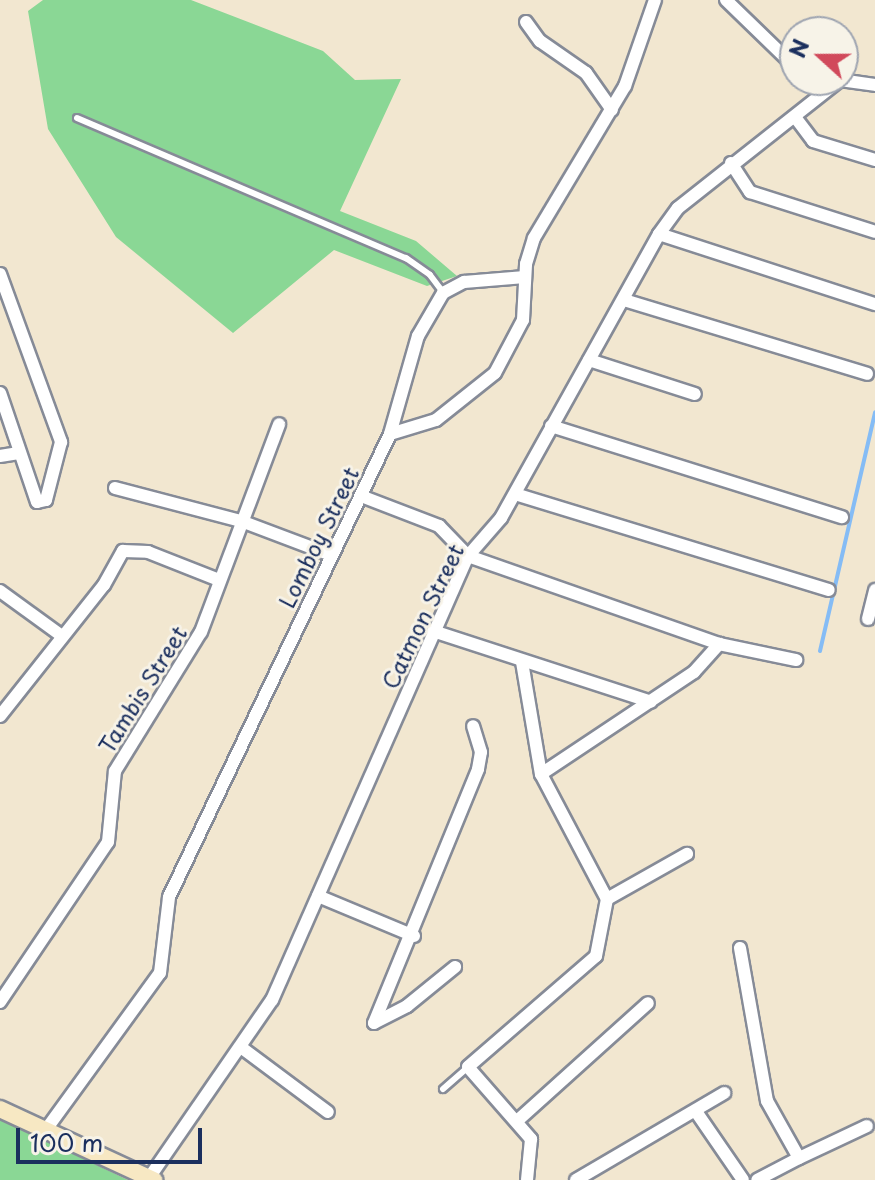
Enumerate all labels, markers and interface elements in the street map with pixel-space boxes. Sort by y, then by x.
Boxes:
north arrow [779,16,859,96]
text: N [779,34,817,62]
street label: Lomboy Street [272,461,364,613]
street label: Catmon Street [376,540,468,692]
street label: Tambis Street [92,620,192,758]
scale bar [20,1112,206,1162]
text: 100 m [30,1124,103,1160]

